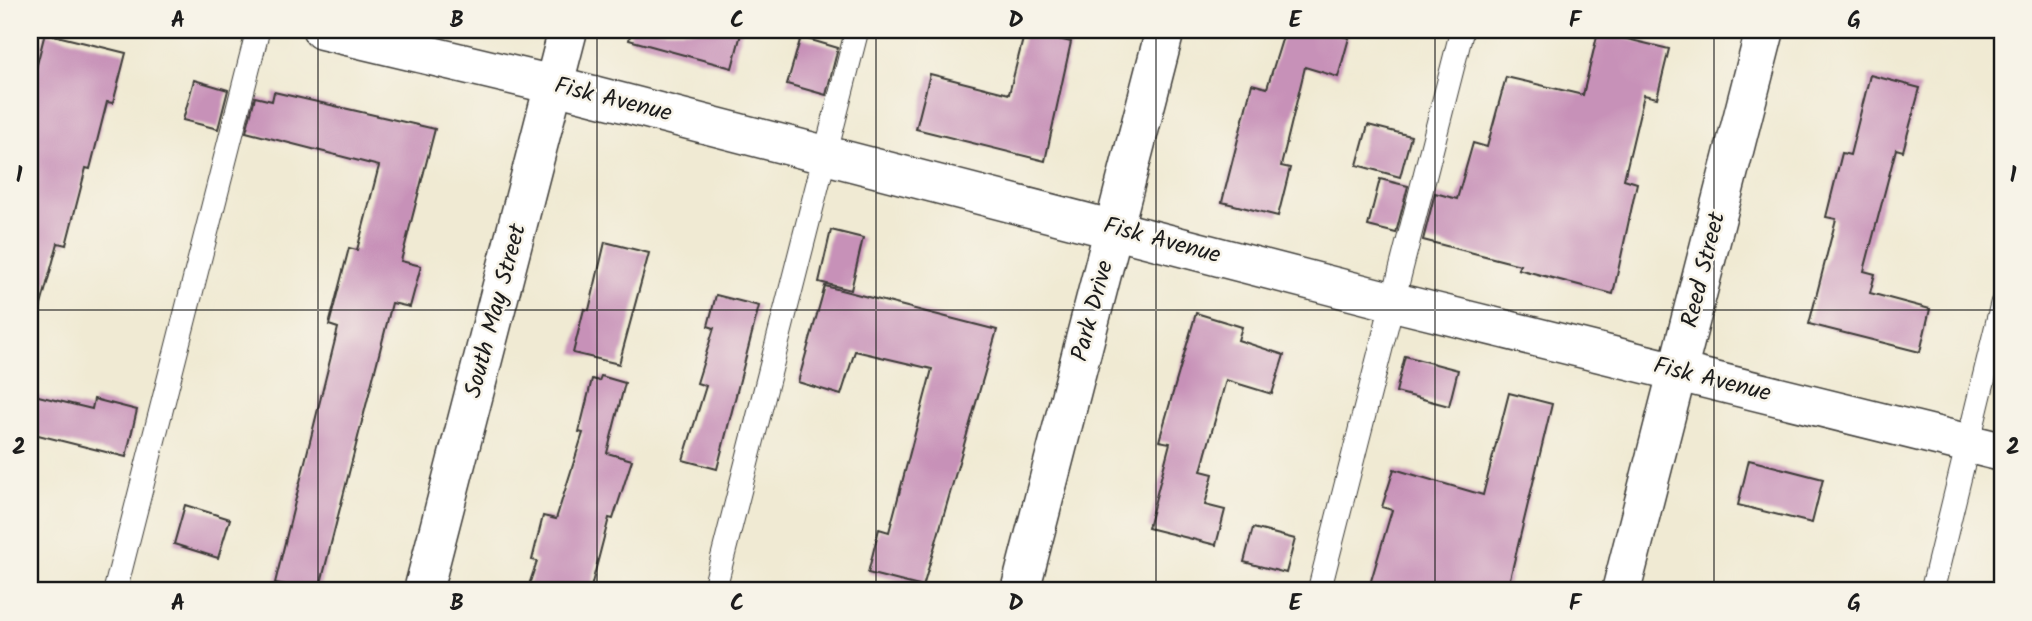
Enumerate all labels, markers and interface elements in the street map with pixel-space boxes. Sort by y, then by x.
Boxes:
text: A [171,3,185,39]
text: B [450,3,464,39]
text: C [730,3,744,39]
text: D [1008,3,1024,39]
text: E [1289,3,1303,39]
text: F [1569,3,1583,39]
text: G [1847,3,1861,39]
street label: Fisk Avenue [550,67,676,133]
text: 1 [16,158,23,194]
text: 1 [2010,158,2017,194]
street label: Fisk Avenue [1099,207,1225,275]
street label: Reed Street [1671,207,1737,332]
street label: South May Street [454,219,538,402]
street label: Park Drive [1061,256,1125,366]
street label: Fisk Avenue [1649,347,1775,413]
text: 2 [12,430,26,466]
text: 2 [2006,430,2020,466]
text: A [171,586,185,621]
text: B [450,586,464,621]
text: C [730,586,744,621]
text: D [1008,586,1024,621]
text: E [1289,586,1303,621]
text: F [1569,586,1583,621]
text: G [1847,586,1861,621]

